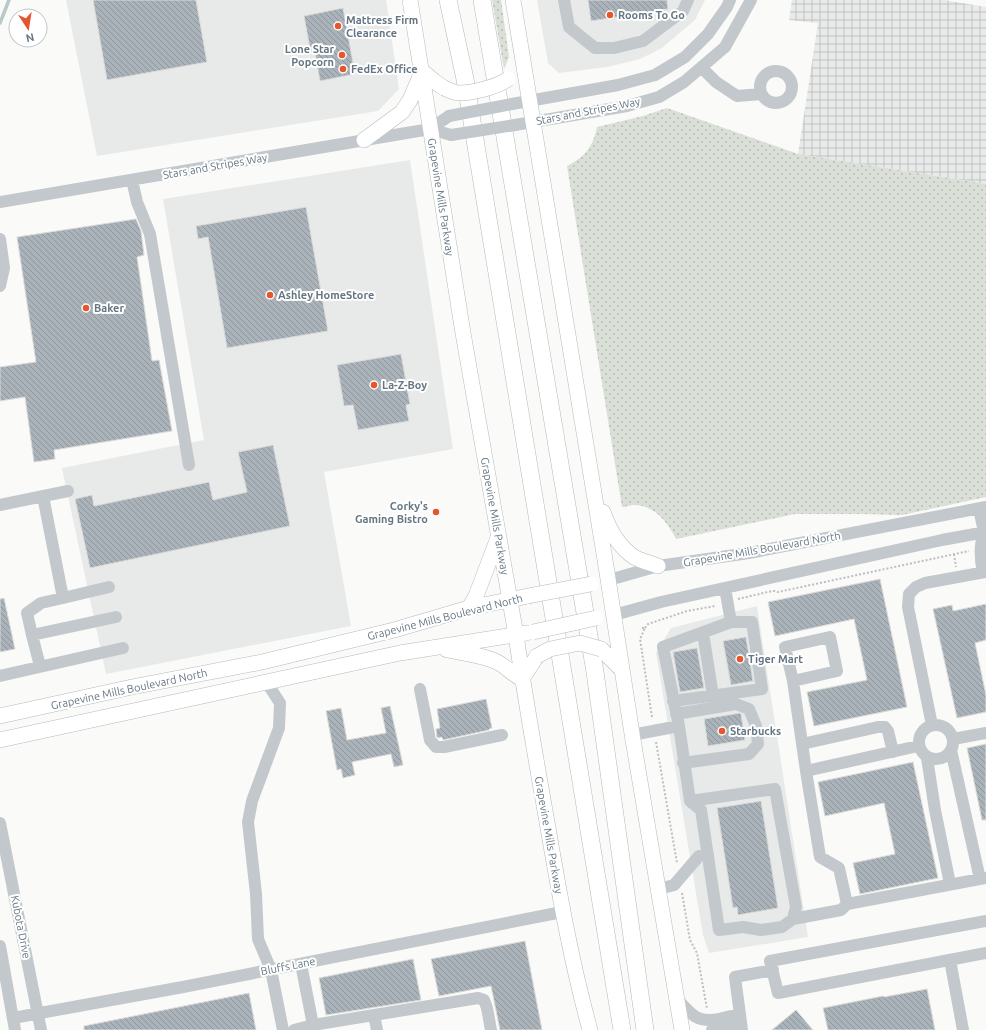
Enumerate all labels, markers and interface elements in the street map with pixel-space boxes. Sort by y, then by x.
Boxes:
north arrow [8,8,48,48]
place label: Rooms To Go [618,9,685,21]
marker: Rooms To Go [605,10,615,20]
place label: Mattress Firm Clearance [346,14,418,39]
marker: Mattress Firm Clearance [333,21,343,31]
text: N [25,31,35,45]
place label: Lone Star Popcorn [285,43,334,68]
marker: Lone Star Popcorn [337,50,347,60]
place label: FedEx Office [351,63,418,75]
marker: FedEx Office [338,64,348,74]
street label: Stars and Stripes Way [535,95,642,127]
street label: Grapevine Mills Parkway [426,137,456,257]
street label: Stars and Stripes Way [162,151,269,181]
place label: Ashley HomeStore [278,289,374,301]
marker: Ashley HomeStore [265,290,275,300]
place label: Baker [94,302,124,314]
marker: Baker [81,303,91,313]
place label: La-Z-Boy [382,379,427,391]
marker: La-Z-Boy [369,380,379,390]
street label: Grapevine Mills Parkway [479,456,511,576]
place label: Corky's Gaming Bistro [355,500,428,525]
marker: Corky's Gaming Bistro [431,507,441,517]
street label: Grapevine Mills Boulevard North [682,529,842,569]
street label: Grapevine Mills Boulevard North [366,592,524,642]
place label: Tiger Mart [748,653,803,665]
marker: Tiger Mart [735,654,745,664]
street label: Grapevine Mills Boulevard North [50,667,208,711]
place label: Starbucks [730,725,781,737]
marker: Starbucks [717,726,727,736]
street label: Grapevine Mills Parkway [533,775,565,895]
street label: Kubota Drive [9,894,33,960]
street label: Bluffs Lane [260,955,316,977]

